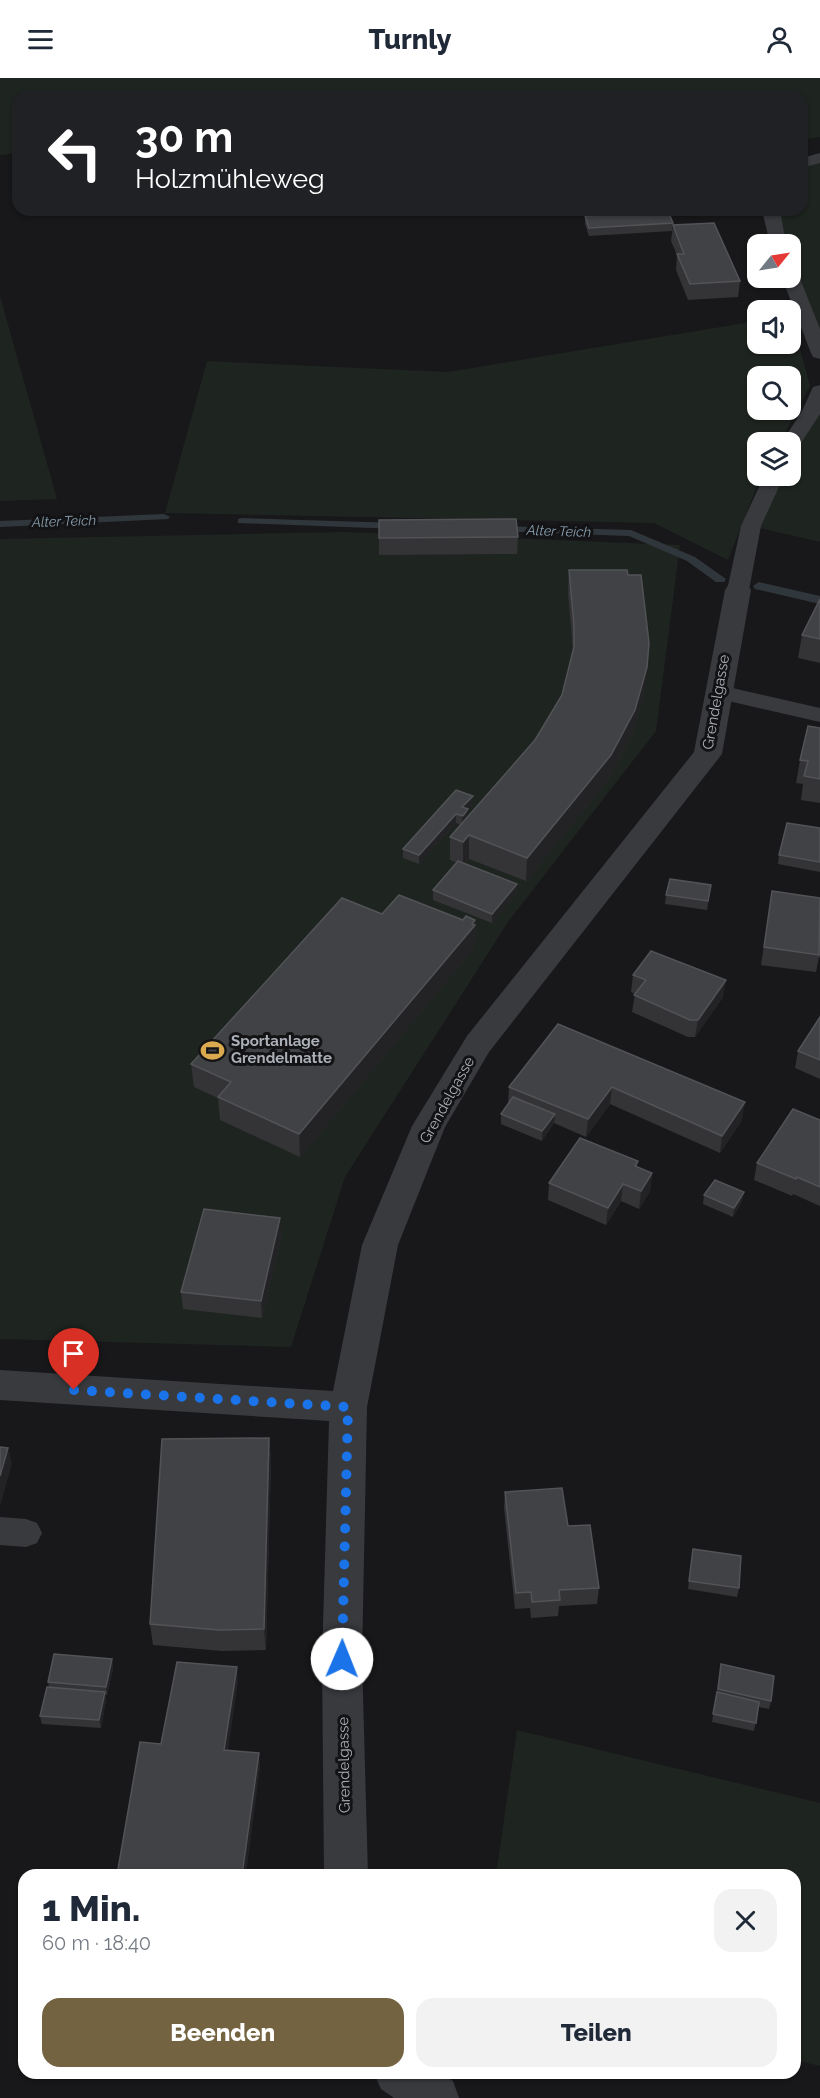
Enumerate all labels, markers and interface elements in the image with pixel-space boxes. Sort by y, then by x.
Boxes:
icon: menu [24,23,57,56]
icon: person [763,23,796,56]
text: Turnly [369,24,451,55]
text: 30 m [135,113,233,162]
icon: left [36,114,114,192]
text: Holzmühleweg [135,163,325,194]
north arrow [747,234,801,288]
map controls [747,234,801,486]
button: sound [747,300,801,354]
button: search [747,366,801,420]
button: layers [747,432,801,486]
water label: Alter Teich [30,512,97,530]
water label: Alter Teich [525,522,592,540]
street label: Grendelgasse [699,653,733,751]
place label: Sportanlage Grendelmatte [231,1032,332,1067]
sports icon: Sportanlage Grendelmatte [200,1037,226,1063]
street label: Grendelgasse [416,1053,478,1146]
pin [48,1328,99,1390]
icon: arrive [57,1337,90,1370]
position arrow [310,1627,374,1691]
street label: Grendelgasse [334,1717,354,1813]
text: 1 Min. [42,1887,140,1929]
button: close [714,1889,777,1952]
text: 60 m · 18:40 [42,1931,151,1955]
button: Beenden [42,1998,404,2067]
button: Teilen [416,1998,777,2067]

